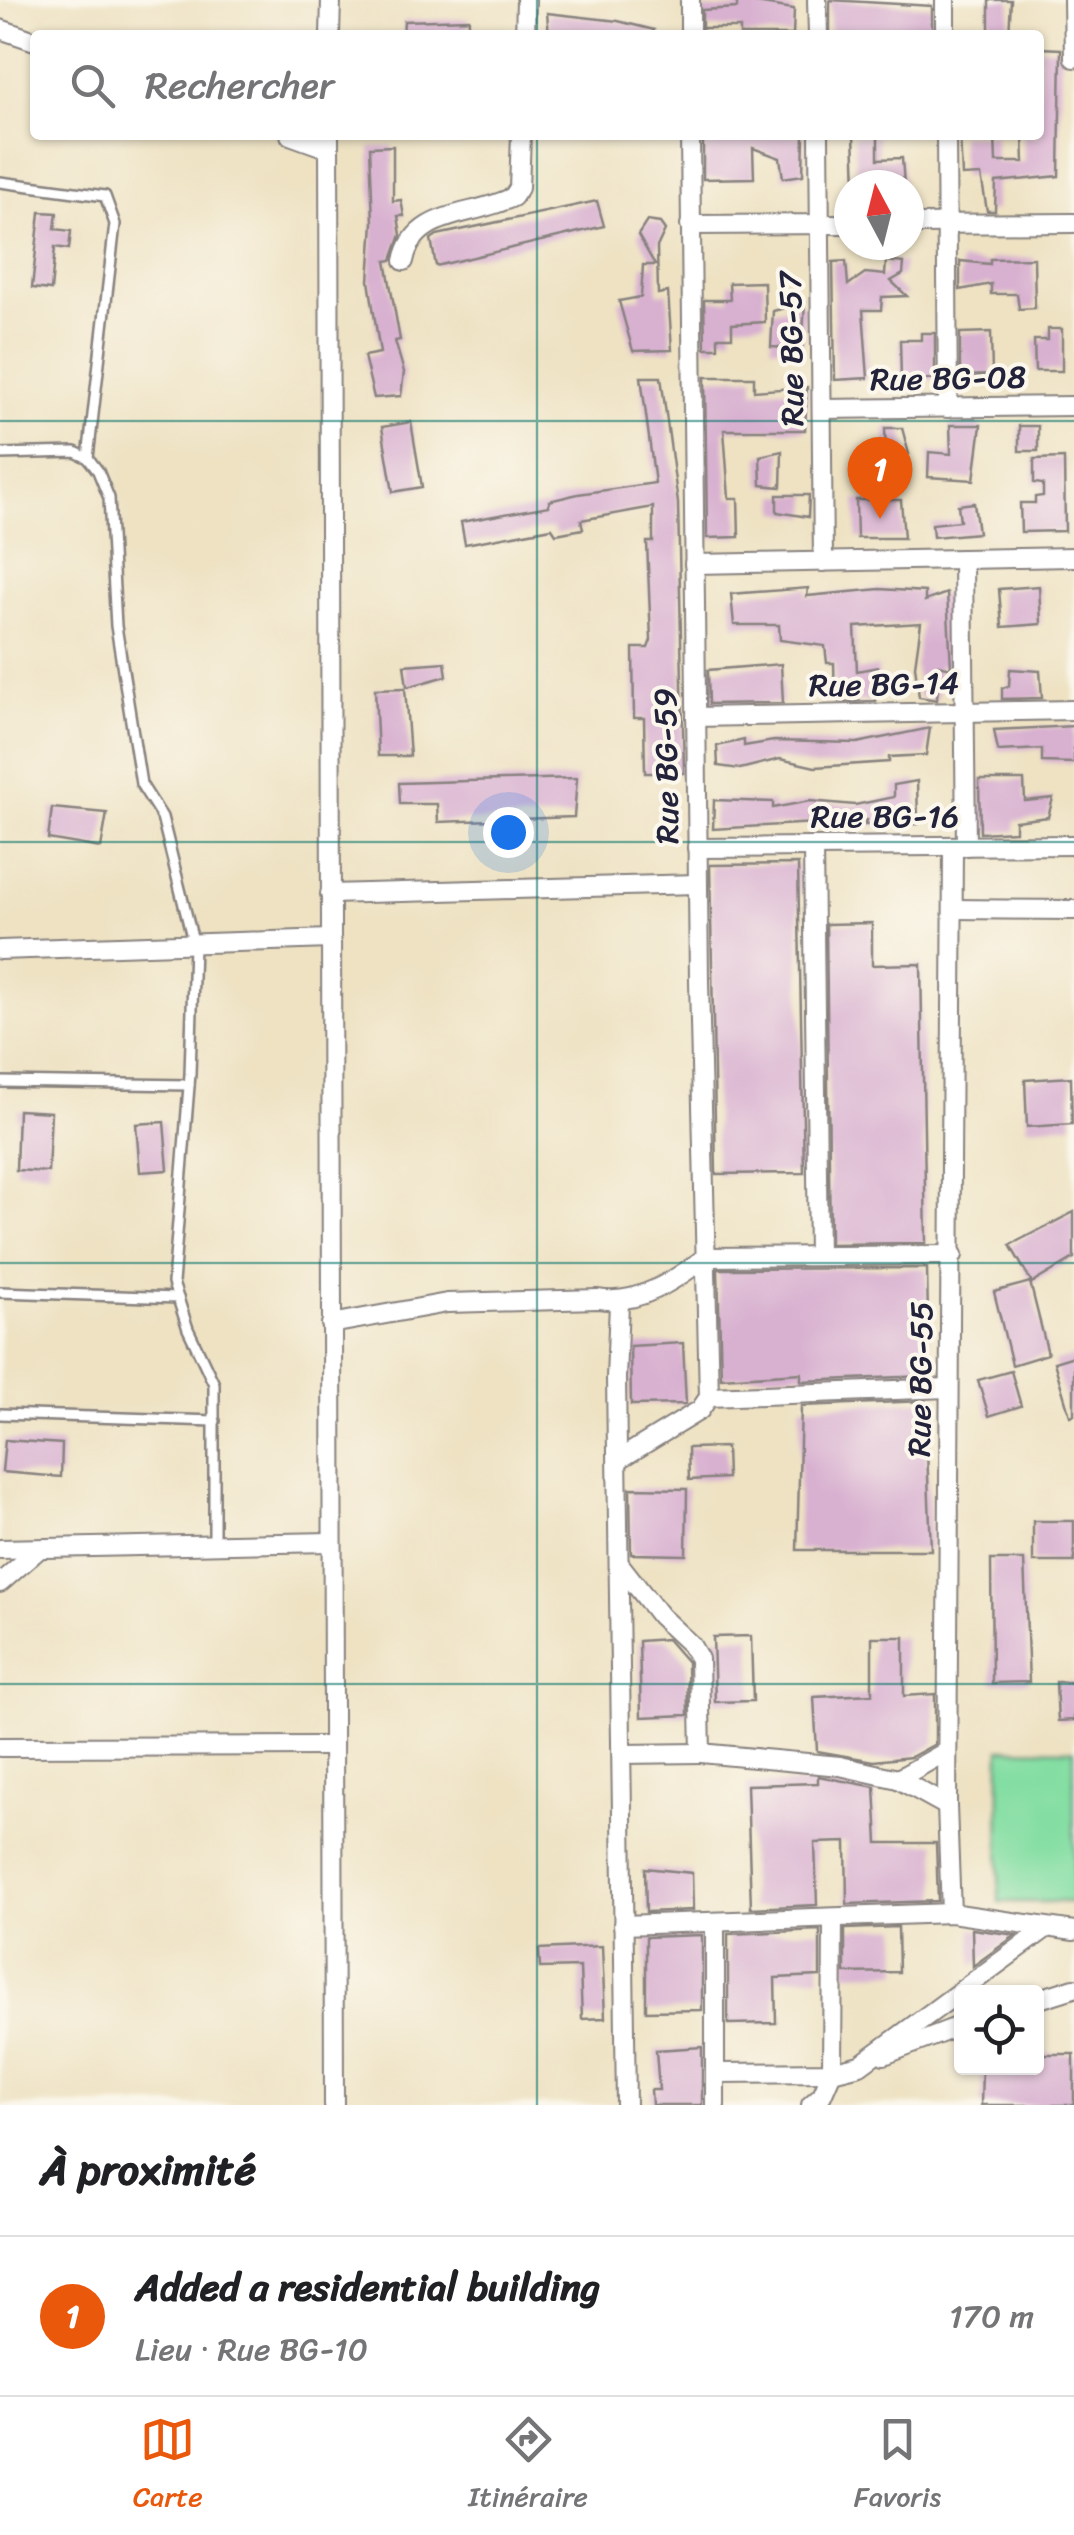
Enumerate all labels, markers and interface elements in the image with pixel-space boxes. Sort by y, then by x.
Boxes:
search box [30,30,1044,140]
text: Rechercher [145,52,334,119]
icon: search [65,58,120,113]
north arrow [834,170,924,260]
street label: Rue BG-57 [762,270,821,427]
street label: Rue BG-08 [869,349,1027,408]
pin: 1 [848,436,912,519]
street label: Rue BG-14 [808,655,960,714]
street label: Rue BG-59 [637,688,696,844]
street label: Rue BG-16 [811,788,959,845]
your location [483,807,534,858]
street label: Rue BG-55 [891,1301,950,1457]
map controls [954,1985,1044,2075]
button: locate [954,1985,1044,2075]
text: À proximité [40,2133,256,2207]
text: Added a residential building [135,2254,600,2321]
text: 1 [66,2288,79,2345]
text: 170 m [949,2288,1034,2345]
text: Lieu · Rue BG-10 [135,2321,368,2378]
tab: Carte [133,2412,203,2521]
tab: Itinéraire [468,2412,588,2521]
tab: Favoris [854,2412,941,2521]

